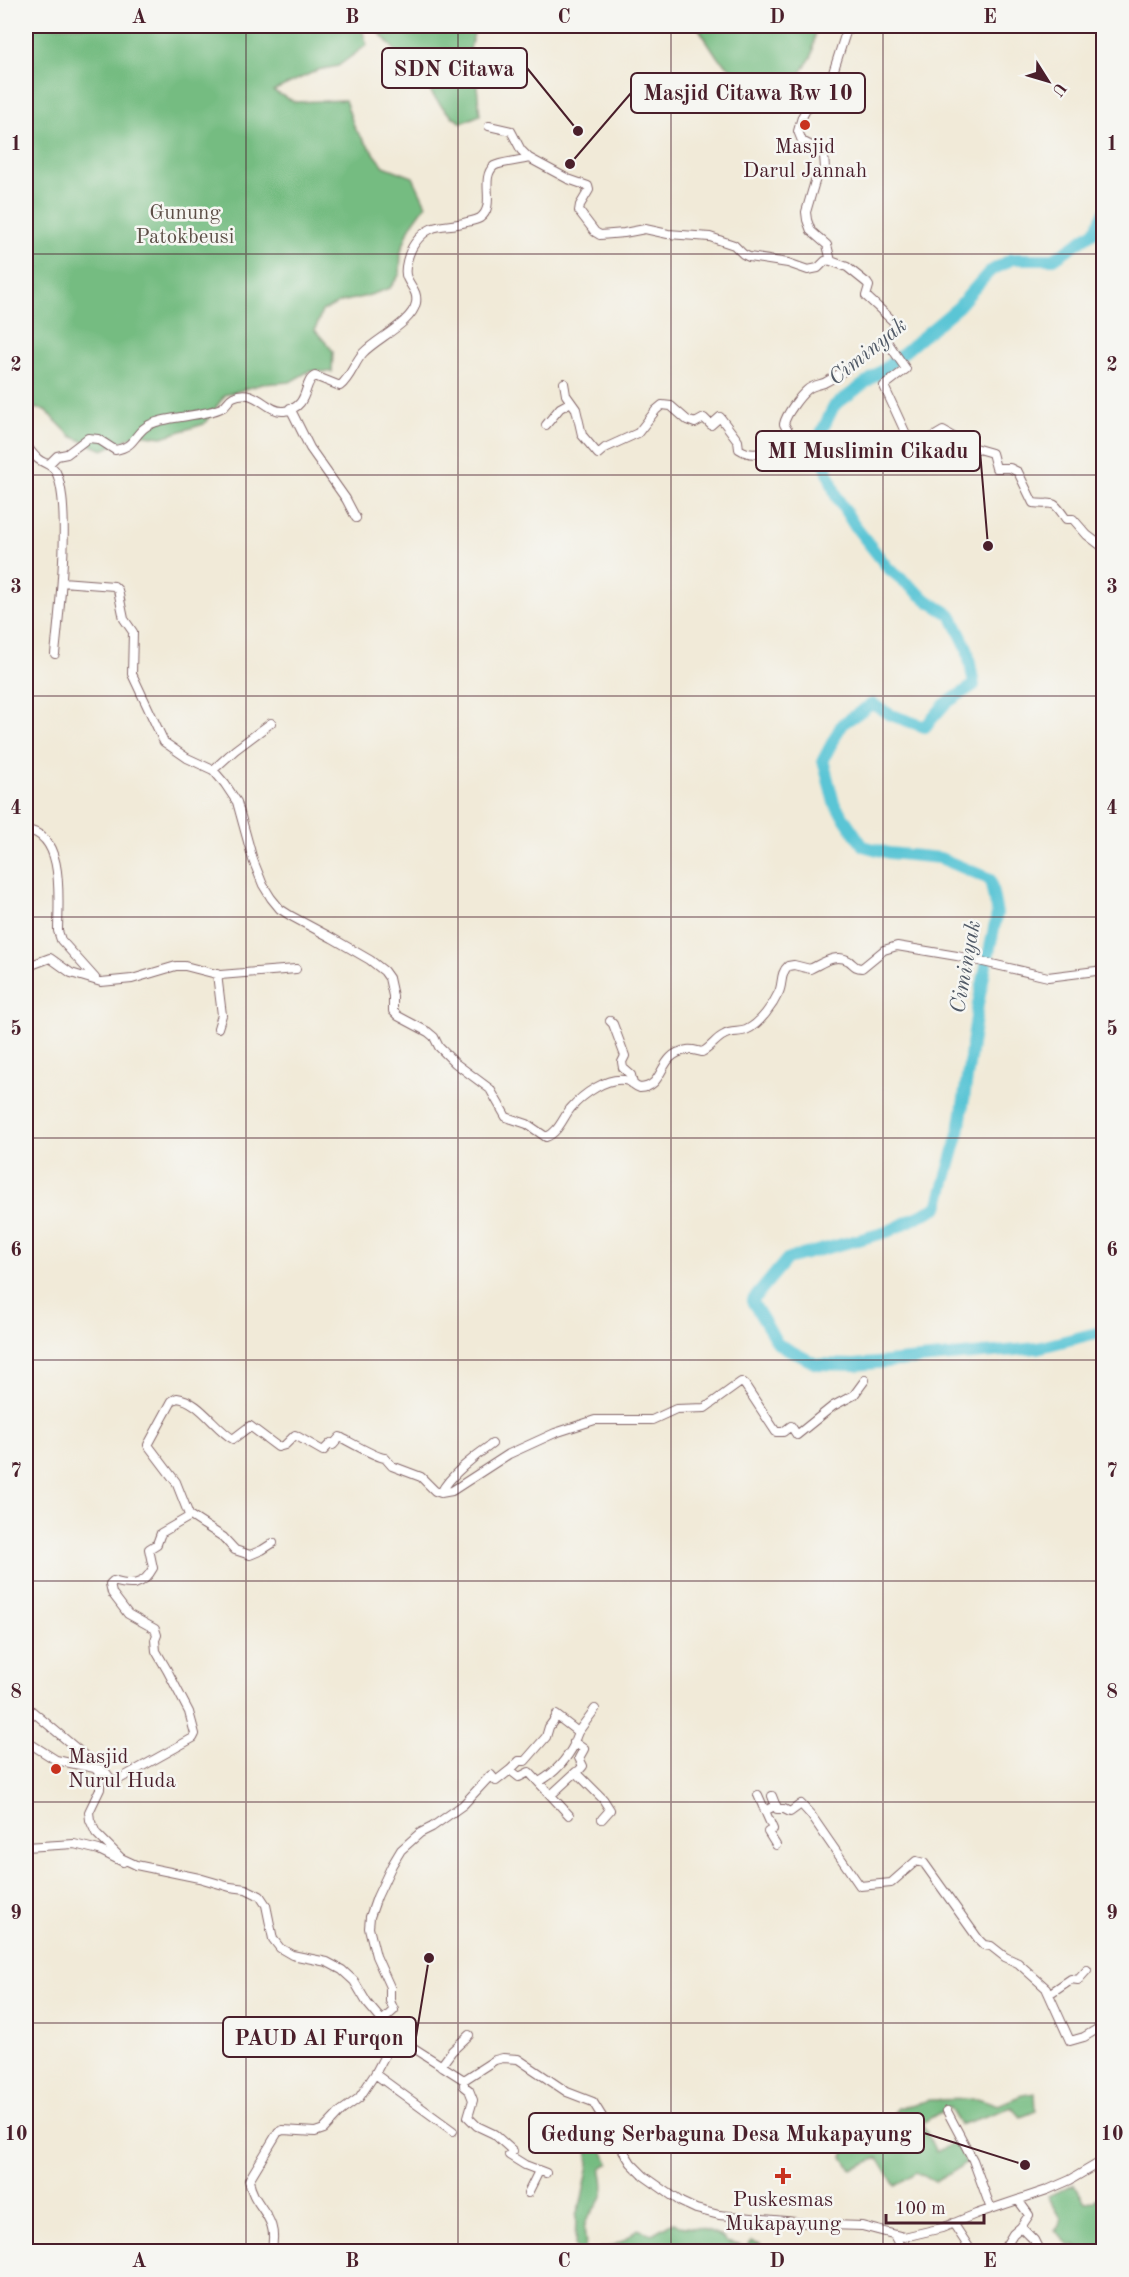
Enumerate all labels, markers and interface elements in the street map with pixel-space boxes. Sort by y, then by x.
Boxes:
text: A [131,8,147,28]
text: B [345,8,359,28]
text: C [557,8,571,28]
text: D [769,8,785,28]
text: E [983,8,997,28]
callout: SDN Citawa [382,48,527,88]
north arrow [1018,51,1078,111]
text: SDN Citawa [394,59,514,81]
callout: Masjid Citawa Rw 10 [631,73,865,113]
text: U [1048,79,1069,99]
text: Masjid Citawa Rw 10 [643,83,853,105]
marker: Masjid Darul Jannah [798,118,812,132]
text: 1 [10,135,22,155]
text: 1 [1106,135,1118,155]
place label: Masjid Darul Jannah [743,137,867,182]
park label: Gunung Patokbeusi [136,203,234,248]
water label: Ciminyak [825,314,911,390]
text: 2 [10,356,22,376]
text: 2 [1106,356,1118,376]
callout: MI Muslimin Cikadu [756,431,980,471]
text: MI Muslimin Cikadu [768,441,968,463]
text: 3 [10,578,22,598]
text: 3 [1106,578,1118,598]
text: 4 [10,799,22,819]
text: 4 [1106,799,1118,819]
water label: Ciminyak [947,919,985,1015]
text: 5 [10,1019,22,1040]
text: 5 [1106,1019,1118,1040]
text: 6 [10,1241,22,1261]
text: 6 [1106,1241,1118,1261]
text: 7 [10,1462,22,1482]
text: 7 [1106,1462,1118,1482]
text: 8 [10,1683,22,1703]
text: 8 [1106,1683,1118,1703]
place label: Masjid Nurul Huda [68,1747,176,1792]
marker: Masjid Nurul Huda [49,1762,63,1776]
text: 9 [10,1904,22,1924]
text: 9 [1106,1904,1118,1924]
callout: PAUD Al Furqon [223,2017,416,2057]
text: PAUD Al Furqon [234,2028,404,2050]
callout: Gedung Serbaguna Desa Mukapayung [529,2113,924,2153]
text: Gedung Serbaguna Desa Mukapayung [540,2124,912,2146]
text: 10 [4,2125,28,2145]
text: 10 [1100,2125,1124,2145]
marker: Puskesmas Mukapayung [774,2167,792,2185]
scale bar [886,2187,984,2225]
place label: Puskesmas Mukapayung [725,2190,842,2235]
text: 100 m [895,2200,946,2218]
text: A [131,2252,147,2272]
text: B [345,2252,359,2272]
text: C [557,2252,571,2272]
text: D [769,2252,785,2272]
text: E [983,2252,997,2272]

